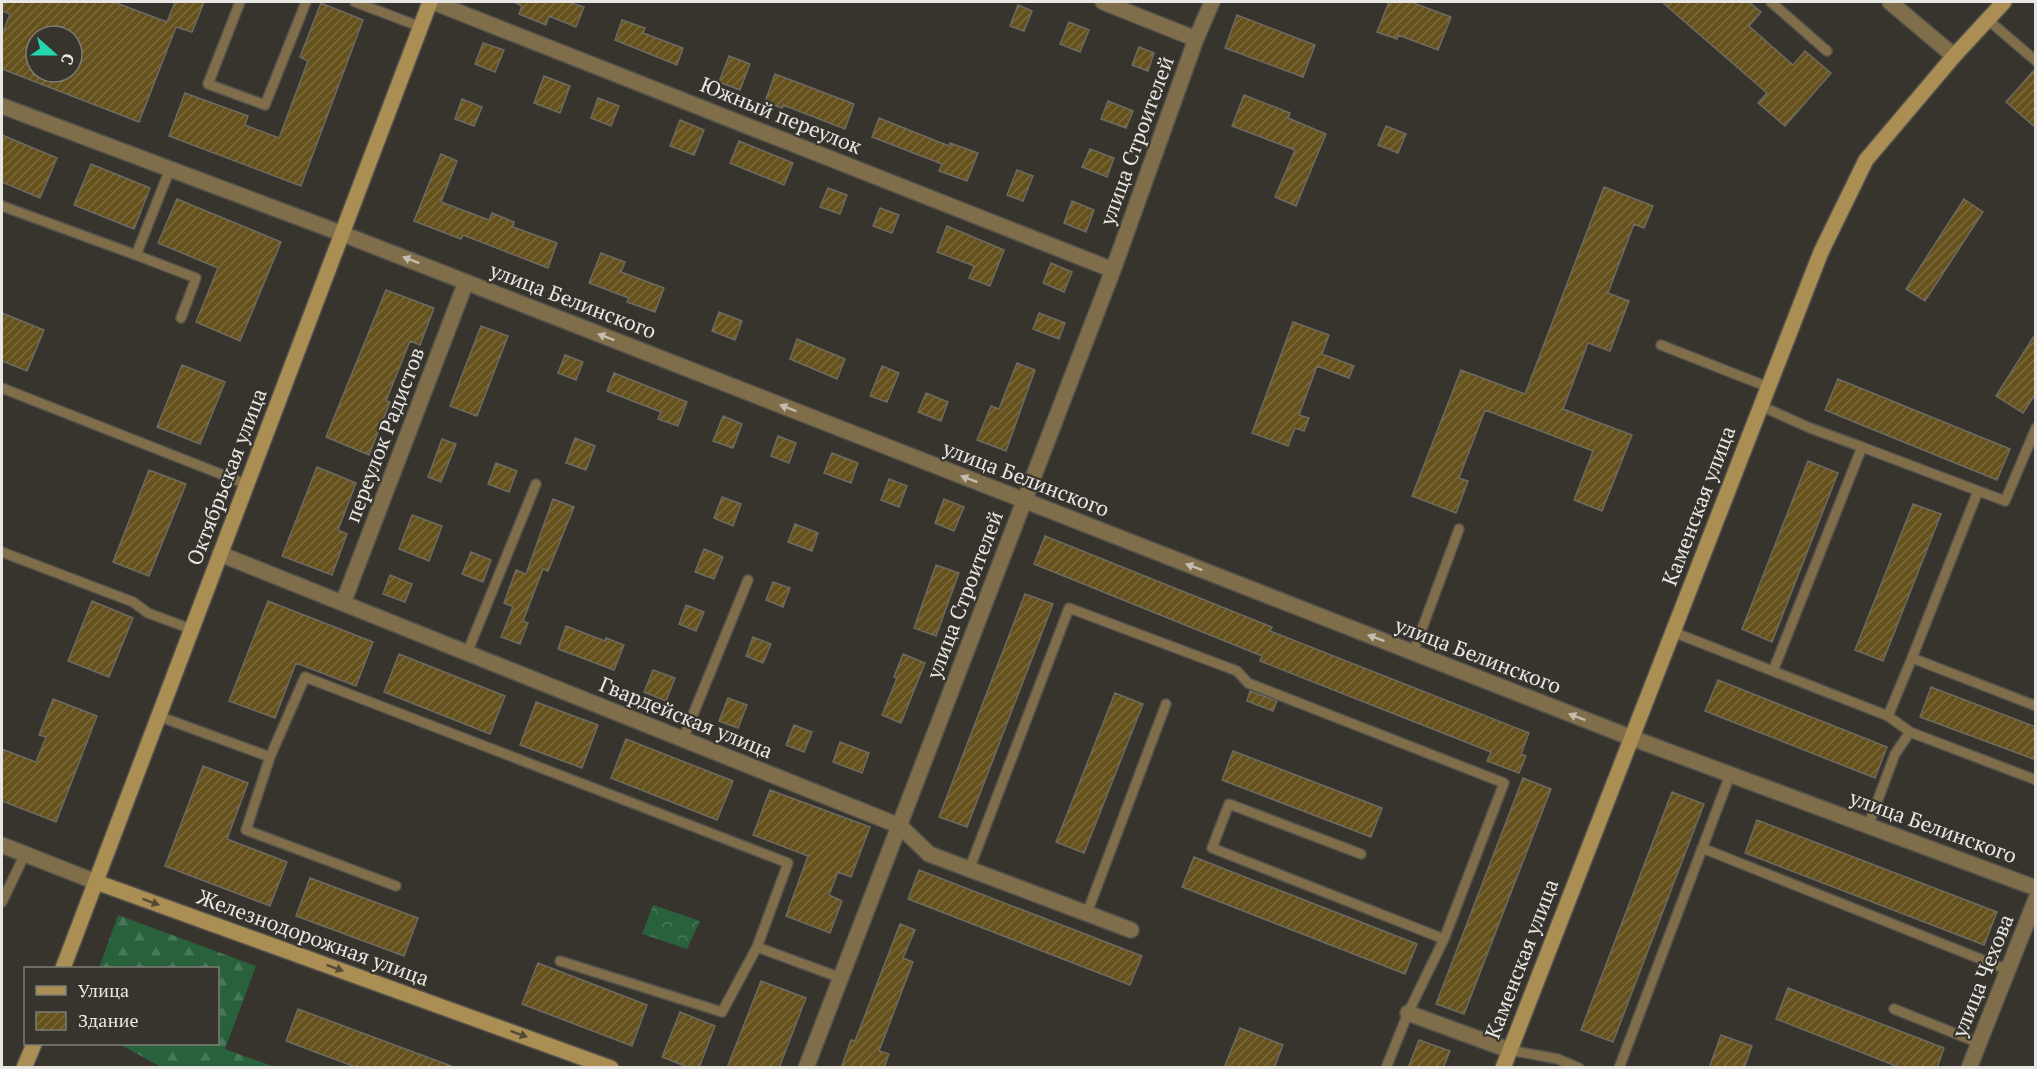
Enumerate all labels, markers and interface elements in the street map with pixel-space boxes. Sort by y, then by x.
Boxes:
north arrow [24,24,84,84]
text: С [56,51,80,68]
street label: улица Строителей [1092,52,1180,230]
street label: Южный переулок [697,70,867,160]
one-way arrow [402,255,420,265]
street label: улица Белинского [485,255,661,345]
one-way arrow [597,332,615,341]
street label: переулок Радистов [338,343,430,526]
street label: Октябрьская улица [179,384,273,569]
one-way arrow [778,403,796,413]
street label: Каменская улица [1655,421,1742,589]
street label: улица Белинского [938,433,1114,523]
one-way arrow [960,474,978,483]
street label: улица Строителей [919,506,1009,684]
one-way arrow [1185,562,1203,572]
street label: улица Белинского [1390,610,1566,700]
one-way arrow [1367,633,1385,642]
street label: Гвардейская улица [596,670,778,765]
one-way arrow [1568,712,1586,721]
street label: улица Белинского [1845,782,2021,869]
street label: Каменская улица [1478,874,1565,1042]
street label: Железнодорожная улица [194,882,434,992]
one-way arrow [143,898,161,908]
street label: улица Чехова [1944,910,2020,1042]
one-way arrow [326,964,344,974]
legend [24,967,219,1045]
text: Улица [78,978,129,1002]
text: Здание [78,1008,138,1032]
one-way arrow [510,1030,528,1040]

